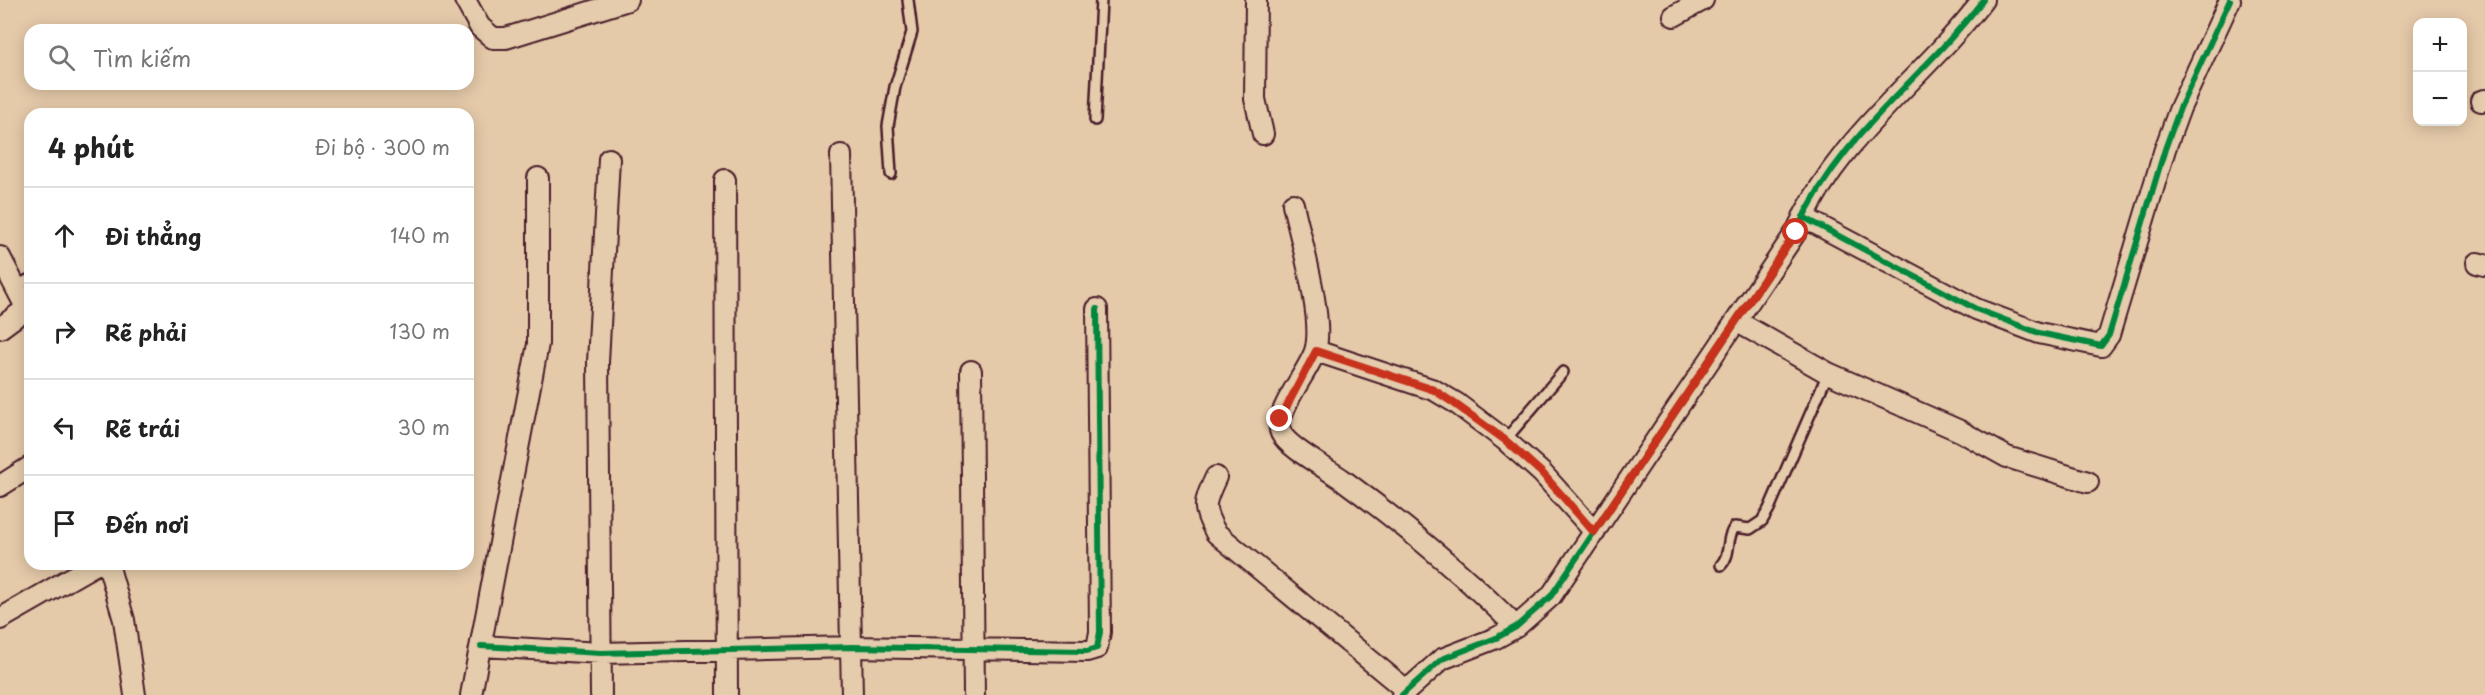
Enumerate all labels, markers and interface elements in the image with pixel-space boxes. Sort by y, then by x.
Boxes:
map controls [2413,18,2467,126]
button: + [2413,18,2467,72]
search box [24,24,474,90]
icon: search [45,41,78,74]
text: Tìm kiếm [93,41,191,74]
button: − [2413,72,2467,126]
text: 4 phút [48,128,134,167]
text: Đi bộ · 300 m [315,132,450,162]
route start [1782,218,1808,244]
icon: ahead [48,219,81,252]
text: Đi thẳng [105,219,201,252]
text: 140 m [390,220,450,250]
icon: right [48,315,81,348]
text: Rẽ phải [105,315,187,348]
text: 130 m [390,316,450,346]
route end [1266,405,1292,431]
icon: left [48,411,81,444]
text: Rẽ trái [105,411,180,444]
text: 30 m [397,412,450,442]
icon: arrive [48,507,81,540]
text: Đến nơi [105,507,189,540]

